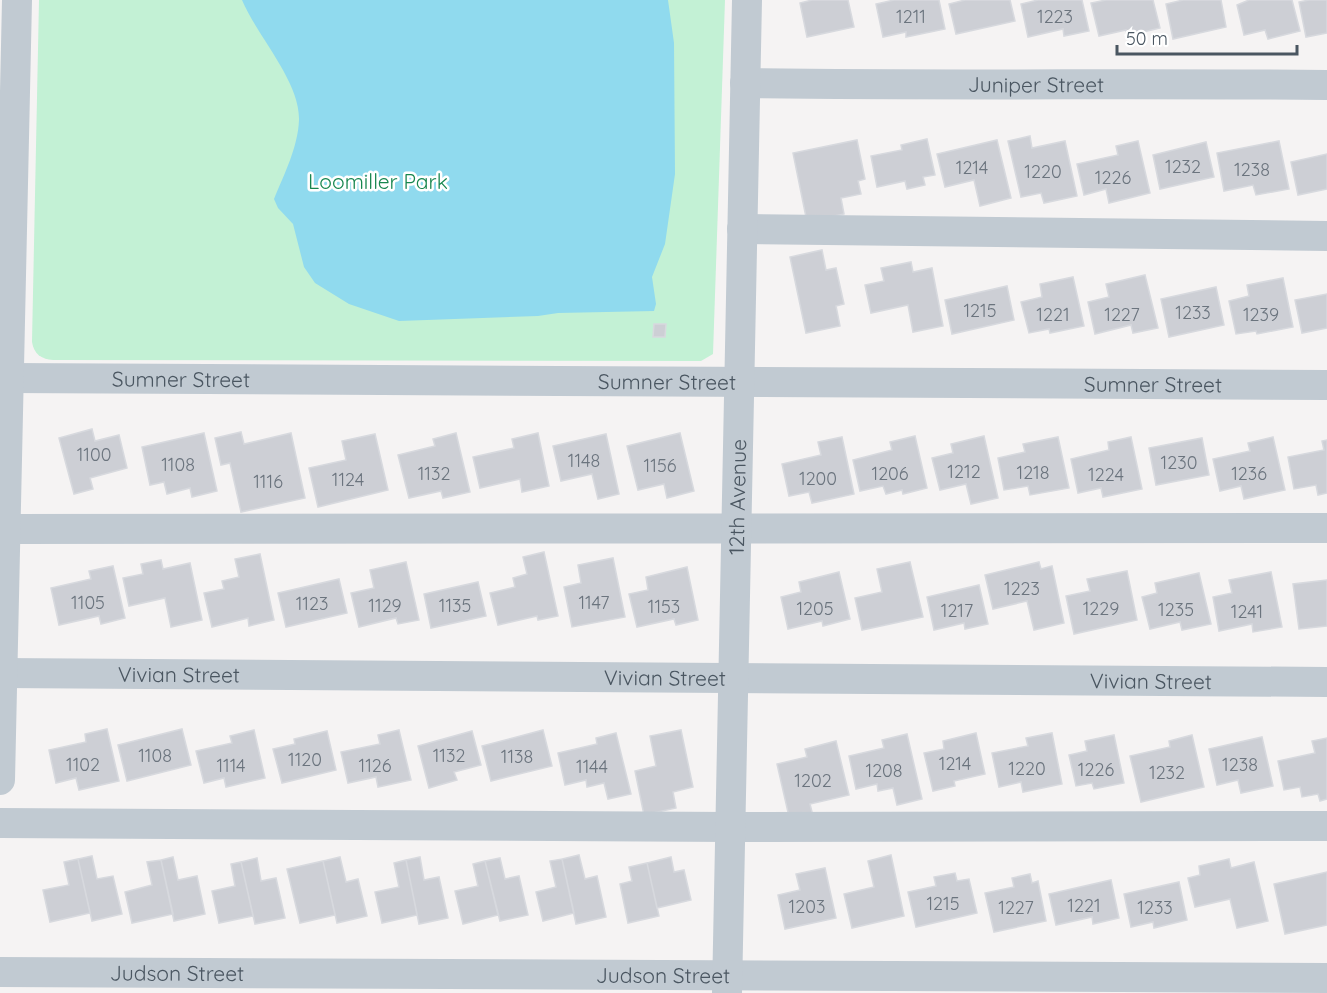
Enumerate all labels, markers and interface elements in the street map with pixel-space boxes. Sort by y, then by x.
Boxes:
house number: 1211 [896,5,926,28]
house number: 1223 [1037,5,1073,28]
scale bar [1117,18,1297,56]
text: 50 m [1126,27,1168,50]
street label: Juniper Street [968,71,1104,97]
house number: 1232 [1165,155,1201,178]
house number: 1214 [956,156,988,179]
house number: 1238 [1234,158,1270,181]
house number: 1220 [1024,160,1062,183]
house number: 1226 [1095,166,1131,189]
park label: Loomiller Park [308,168,448,194]
house number: 1215 [963,299,997,322]
house number: 1233 [1175,301,1211,324]
house number: 1221 [1036,303,1070,326]
house number: 1227 [1104,303,1140,326]
house number: 1239 [1243,303,1279,326]
street label: Sumner Street [112,366,250,392]
street label: Sumner Street [598,368,736,395]
street label: Sumner Street [1084,371,1222,397]
street label: 12th Avenue [723,439,751,555]
house number: 1100 [77,443,111,466]
house number: 1148 [568,449,600,472]
house number: 1230 [1161,451,1197,474]
house number: 1108 [161,453,195,476]
house number: 1156 [644,454,677,477]
house number: 1212 [947,460,981,483]
house number: 1218 [1016,461,1050,484]
house number: 1132 [418,462,450,485]
house number: 1206 [871,462,909,485]
house number: 1236 [1231,462,1267,485]
house number: 1224 [1088,463,1124,486]
house number: 1200 [799,467,837,490]
house number: 1124 [332,468,364,491]
house number: 1116 [253,470,283,493]
house number: 1223 [1004,577,1040,600]
house number: 1105 [71,591,105,614]
house number: 1147 [578,591,610,614]
house number: 1123 [296,592,328,615]
house number: 1129 [368,594,402,617]
house number: 1135 [439,594,471,617]
house number: 1153 [648,595,680,618]
house number: 1205 [796,597,834,620]
house number: 1229 [1083,597,1119,620]
house number: 1235 [1158,598,1194,621]
house number: 1217 [941,599,973,622]
house number: 1241 [1231,600,1263,623]
street label: Vivian Street [118,661,240,688]
street label: Vivian Street [604,664,726,691]
street label: Vivian Street [1090,667,1212,694]
house number: 1108 [138,744,172,767]
house number: 1132 [433,744,465,767]
house number: 1138 [501,745,533,768]
house number: 1120 [288,748,322,771]
house number: 1214 [939,752,971,775]
house number: 1102 [66,753,100,776]
house number: 1238 [1222,753,1258,776]
house number: 1114 [216,754,246,777]
house number: 1126 [359,754,392,777]
house number: 1144 [576,755,608,778]
house number: 1220 [1008,757,1046,780]
house number: 1226 [1078,758,1114,781]
house number: 1208 [865,759,903,782]
house number: 1232 [1149,761,1185,784]
house number: 1202 [794,769,832,792]
house number: 1215 [926,892,960,915]
house number: 1221 [1067,894,1101,917]
house number: 1203 [789,895,825,918]
house number: 1227 [998,896,1034,919]
house number: 1233 [1137,896,1173,919]
street label: Judson Street [110,959,244,986]
street label: Judson Street [596,962,730,988]

